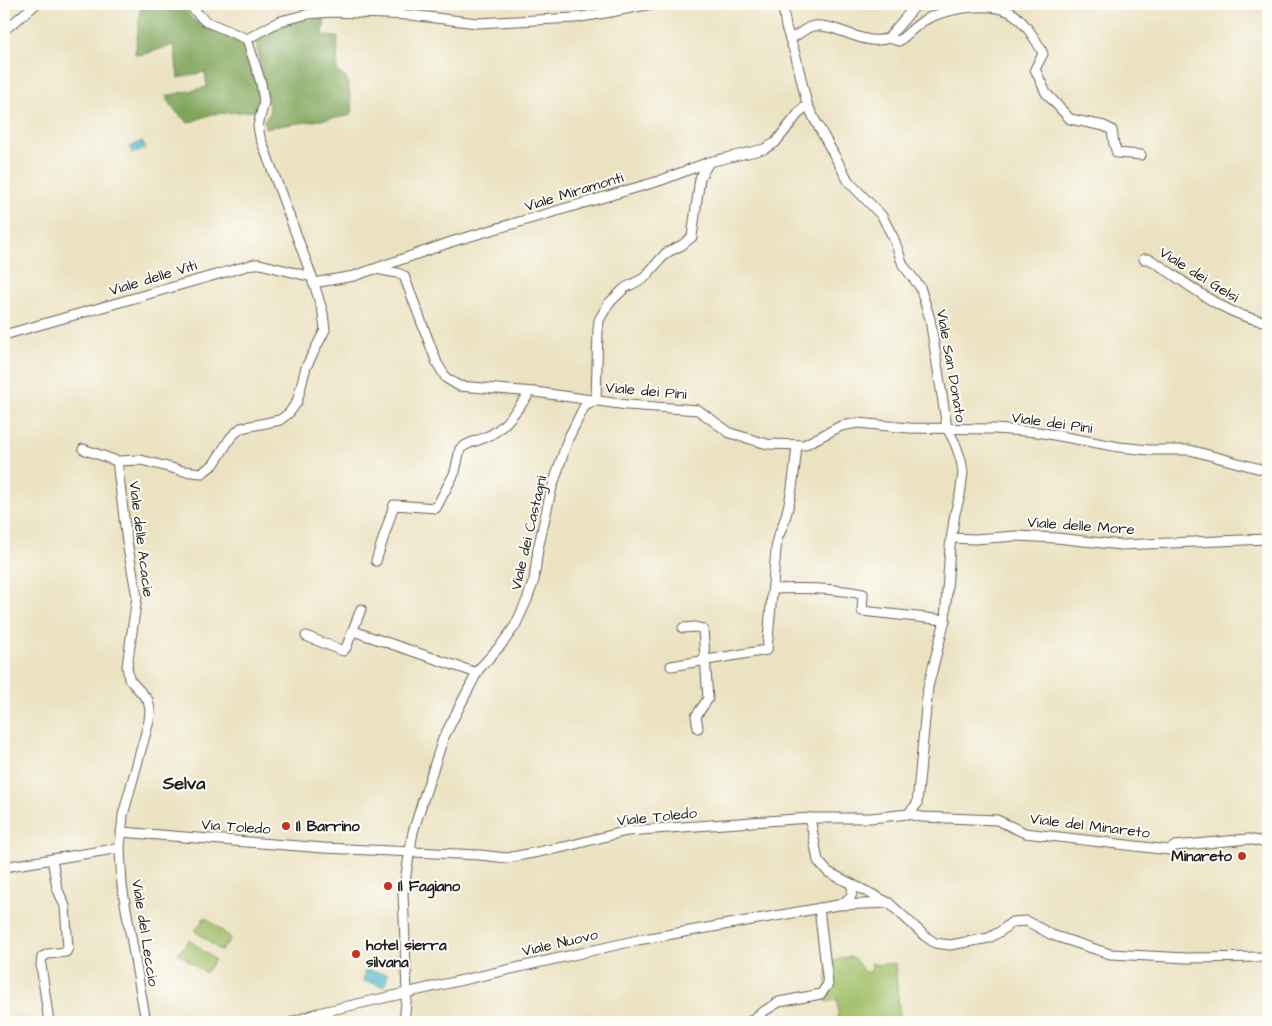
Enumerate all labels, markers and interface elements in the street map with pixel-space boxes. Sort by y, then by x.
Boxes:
street label: Viale Miramonti [522,167,627,217]
street label: Viale dei Gelsi [1155,242,1244,308]
street label: Viale delle Viti [107,255,200,301]
street label: Viale San Donato [931,308,971,425]
street label: Viale dei Pini [604,377,688,405]
street label: Viale dei Pini [1010,407,1095,439]
street label: Viale dei Castagni [506,473,554,593]
street label: Viale delle Acacie [123,480,159,598]
street label: Viale delle More [1027,512,1135,540]
district label: Selva [162,771,206,796]
street label: Viale Toledo [616,802,699,832]
street label: Viale del Minareto [1029,808,1152,844]
street label: Via Toledo [201,814,272,840]
place label: Il Barrino [296,816,360,837]
marker: Il Barrino [280,820,292,832]
place label: Minareto [1171,846,1233,867]
marker: Minareto [1236,850,1248,862]
place label: Il Fagiano [398,876,461,899]
street label: Viale del Leccio [126,878,164,989]
marker: Il Fagiano [382,880,394,892]
street label: Viale Nuovo [520,924,601,962]
place label: hotel sierra silvana [366,935,447,973]
marker: hotel sierra silvana [350,948,362,960]

